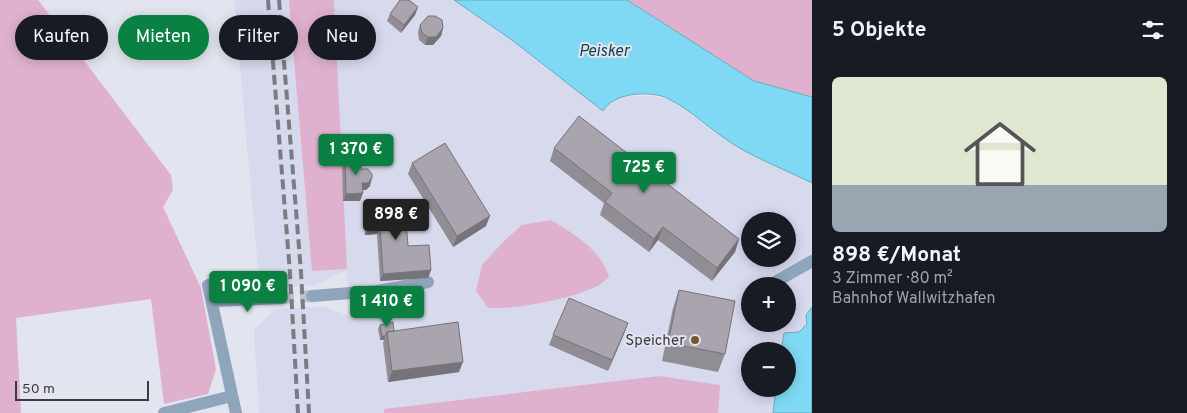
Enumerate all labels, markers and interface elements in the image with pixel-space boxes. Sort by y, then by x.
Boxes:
chip: Kaufen [15,15,108,60]
chip: Mieten [118,15,209,60]
chip: Filter [219,15,298,60]
chip: Neu [308,15,376,60]
icon: filters [1139,16,1167,44]
text: 5 Objekte [832,17,926,44]
water label: Peisker [579,42,631,62]
icon: home [955,109,1045,199]
pin: 1 370 € [310,134,402,176]
text: 1 370 € [329,140,383,160]
pin: 725 € [609,152,679,194]
text: 725 € [623,158,665,178]
pin: 898 € [361,198,431,241]
text: 898 € [374,205,418,225]
map controls [741,212,796,397]
button: layers [741,212,796,267]
text: 898 €/Monat [832,242,961,269]
text: 3 Zimmer · 80 m² [832,269,953,289]
pin: 1 090 € [202,270,294,313]
text: 1 090 € [220,277,276,297]
button: + [741,277,796,332]
pin: 1 410 € [341,286,433,328]
text: Bahnhof Wallwitzhafen [832,289,996,309]
text: 1 410 € [361,292,413,312]
place label: Speicher [625,332,685,351]
marker: Speicher [689,334,701,346]
button: − [741,342,796,397]
scale bar [15,378,149,401]
text: 50 m [22,381,55,398]

